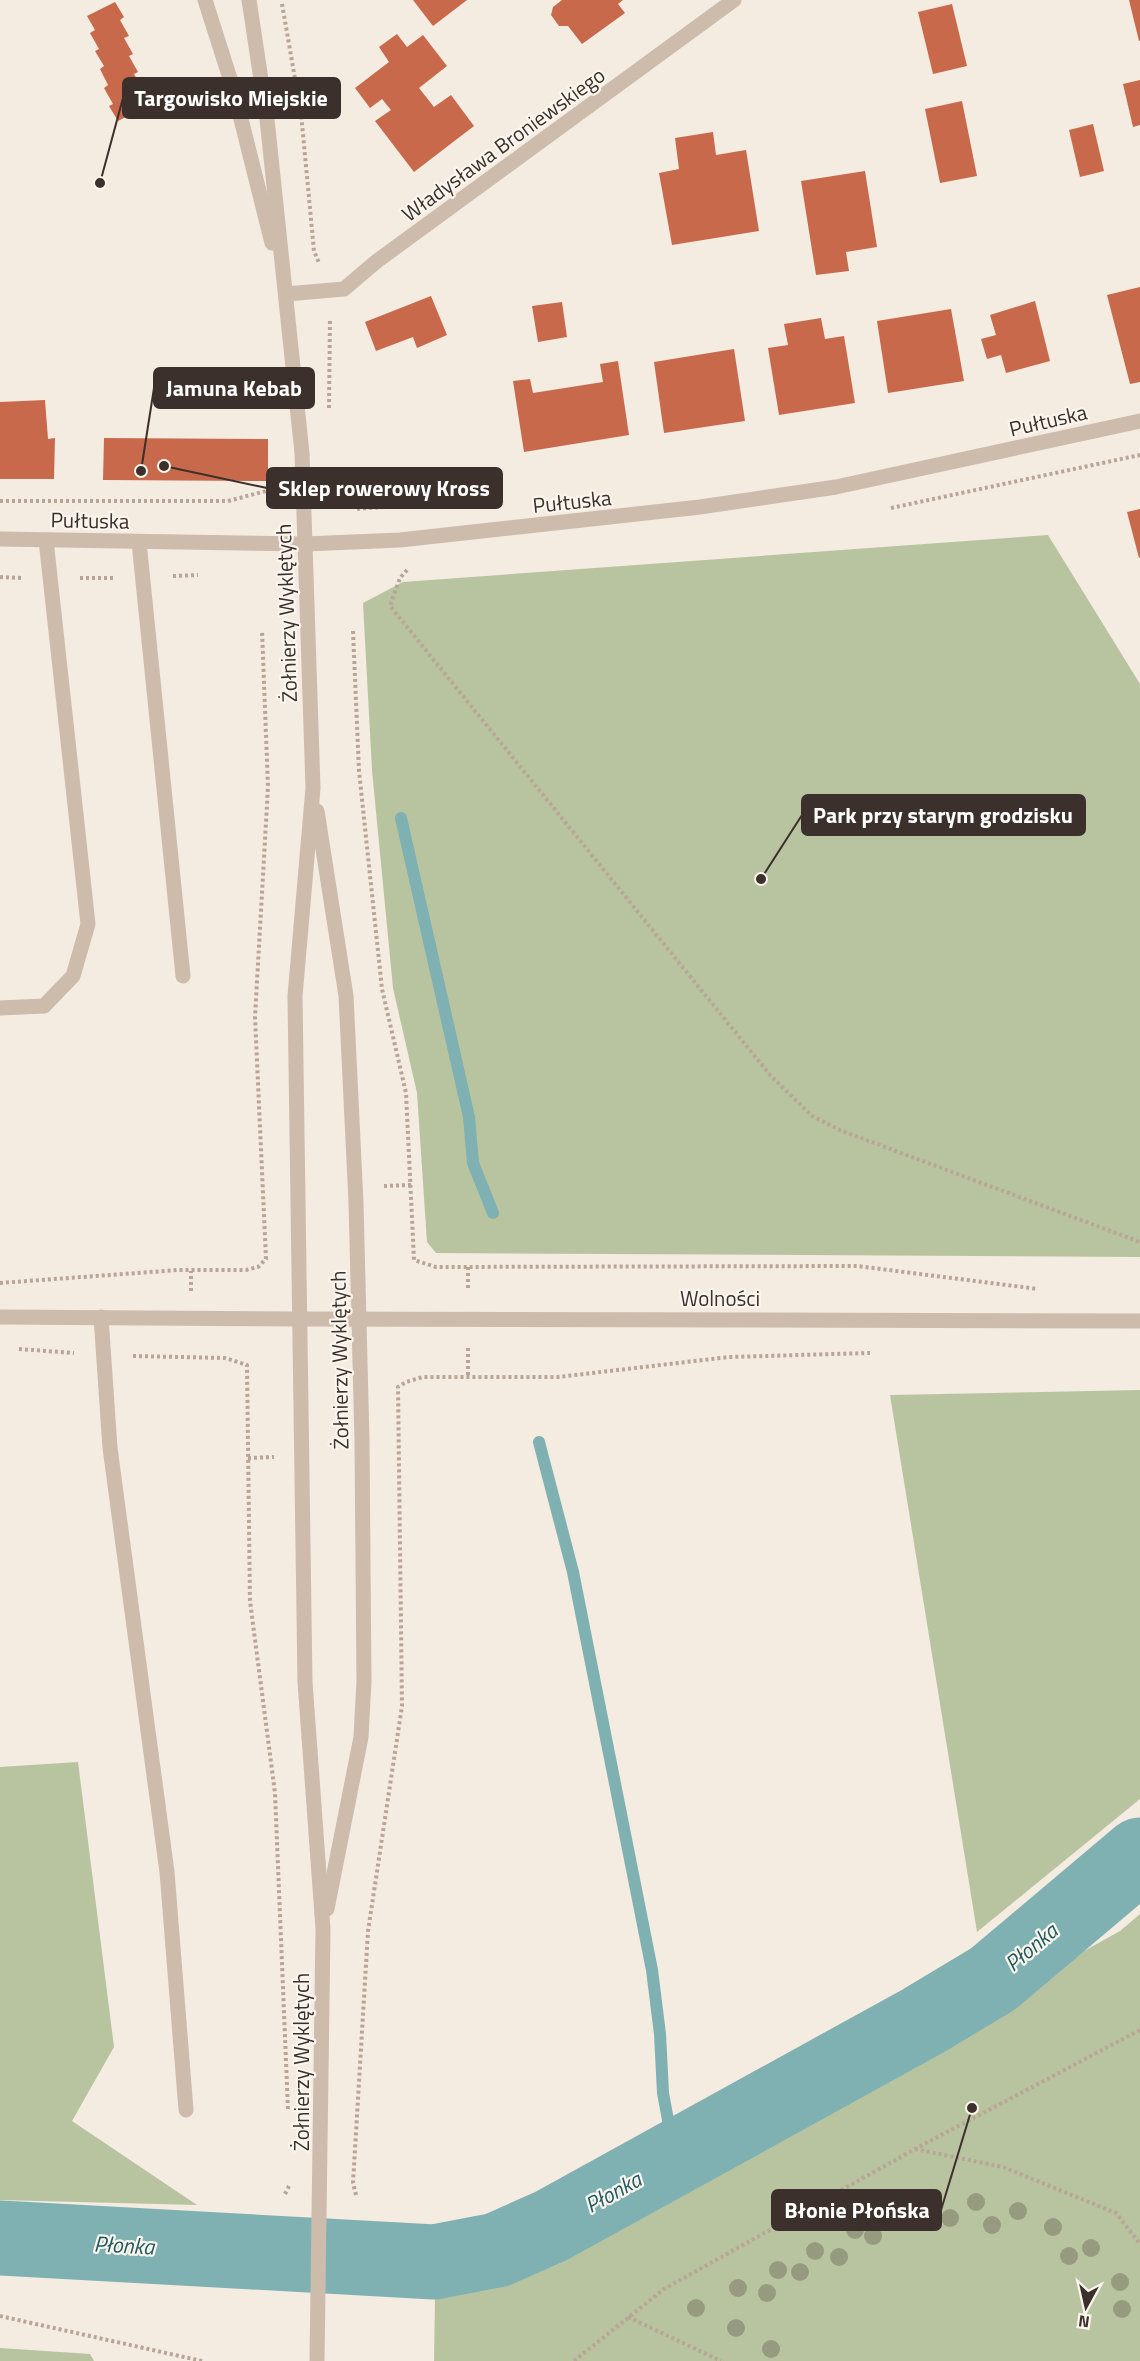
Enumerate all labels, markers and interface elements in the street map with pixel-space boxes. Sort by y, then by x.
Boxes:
street label: Władysława Broniewskiego [395,59,611,229]
callout: Targowisko Miejskie [123,78,340,118]
text: Targowisko Miejskie [134,81,328,115]
callout: Jamuna Kebab [154,368,314,408]
text: Jamuna Kebab [166,371,302,405]
street label: Pułtuska [1006,395,1091,444]
callout: Sklep rowerowy Kross [267,468,502,508]
text: Sklep rowerowy Kross [278,471,490,505]
street label: Pułtuska [531,481,613,521]
street label: Pułtuska [50,503,130,537]
street label: Żołnierzy Wyklętych [267,523,305,703]
callout: Park przy starym grodzisku [802,795,1085,835]
text: Park przy starym grodzisku [813,798,1073,832]
street label: Żołnierzy Wyklętych [321,1270,357,1450]
street label: Wolności [680,1282,760,1314]
water label: Płonka [997,1913,1067,1979]
street label: Żołnierzy Wyklętych [285,1973,317,2151]
water label: Płonka [578,2162,649,2221]
callout: Błonie Płońska [772,2190,941,2230]
text: Błonie Płońska [784,2193,930,2227]
water label: Płonka [93,2226,157,2264]
north arrow [1056,2277,1116,2337]
text: N [1077,2309,1091,2335]

